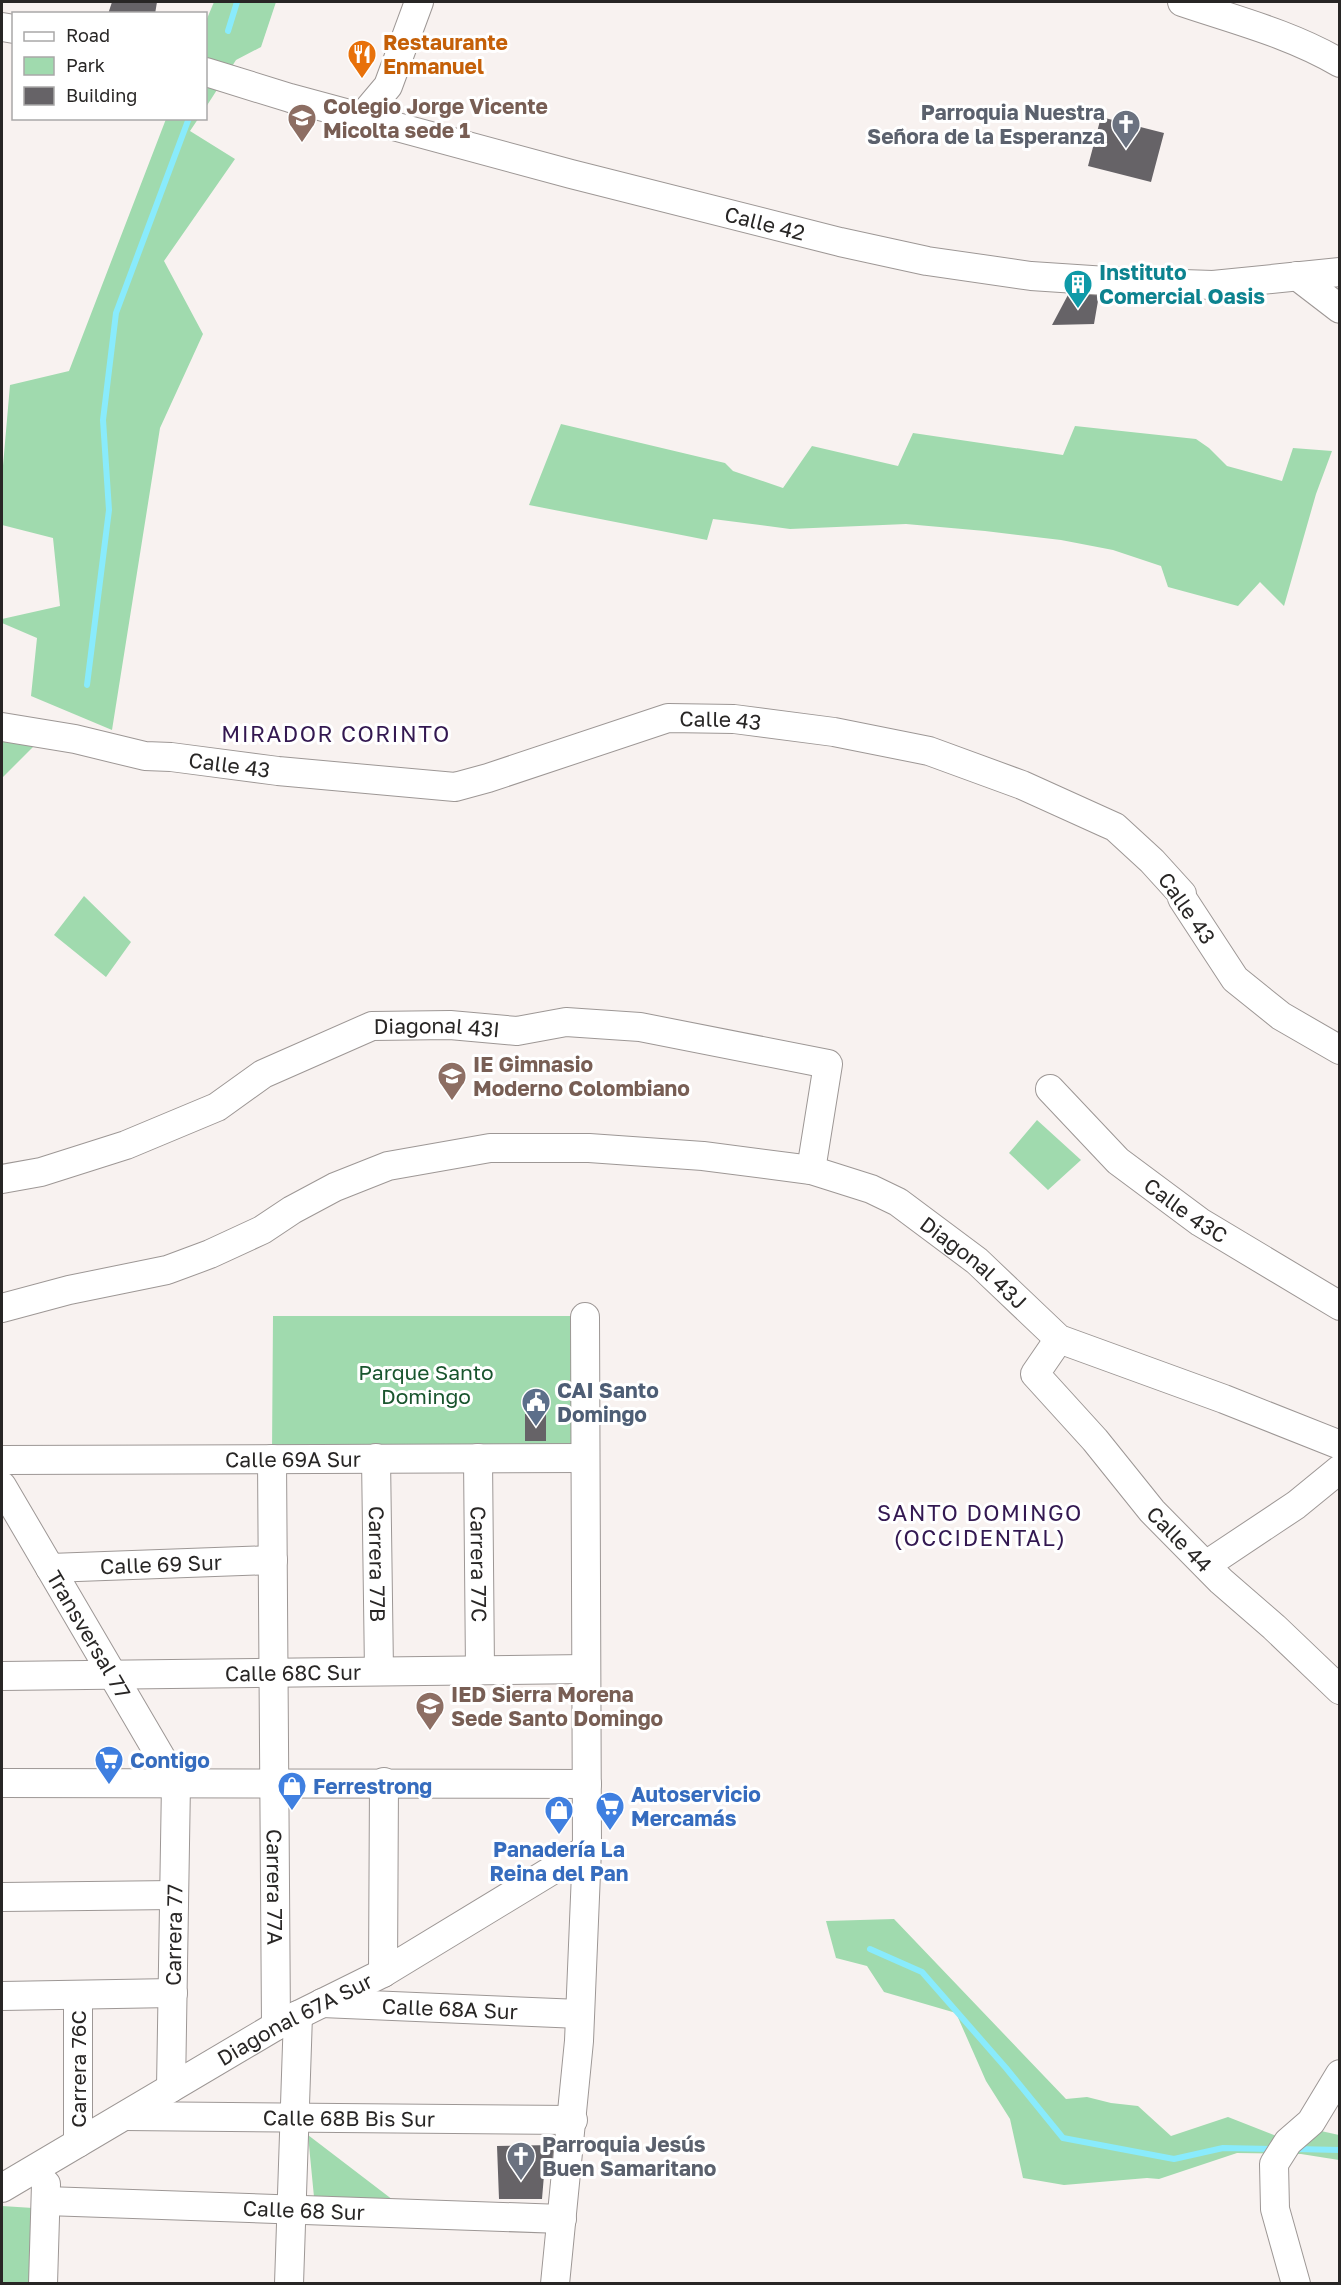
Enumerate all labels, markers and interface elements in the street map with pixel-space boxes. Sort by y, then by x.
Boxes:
legend [12,12,207,120]
text: Road [66,24,110,46]
place label: Restaurante Enmanuel [383,29,508,79]
restaurant icon: Restaurante Enmanuel [346,38,378,80]
text: Park [66,54,105,76]
text: Building [66,84,137,106]
place label: Colegio Jorge Vicente Micolta sede 1 [323,93,548,143]
place label: Parroquia Nuestra Señora de la Esperanza [867,99,1105,149]
school or university icon: Colegio Jorge Vicente Micolta sede 1 [286,102,318,144]
church icon: Parroquia Nuestra Señora de la Esperanza [1110,108,1142,150]
street label: Calle 42 [722,200,808,246]
place label: Instituto Comercial Oasis [1099,259,1265,309]
building icon: Instituto Comercial Oasis [1062,268,1094,310]
street label: Calle 43 [679,705,763,735]
district label: MIRADOR CORINTO [221,720,451,747]
street label: Calle 43 [187,746,272,783]
street label: Calle 43 [1153,867,1221,949]
street label: Diagonal 43I [374,1012,501,1042]
place label: IE Gimnasio Moderno Colombiano [473,1051,690,1101]
school or university icon: IE Gimnasio Moderno Colombiano [436,1060,468,1102]
street label: Calle 43C [1139,1172,1232,1249]
street label: Diagonal 43J [915,1210,1032,1315]
park label: Parque Santo Domingo [358,1359,494,1409]
place label: CAI Santo Domingo [557,1377,659,1427]
public building icon: CAI Santo Domingo [520,1386,552,1428]
street label: Calle 69A Sur [225,1446,361,1472]
district label: SANTO DOMINGO (OCCIDENTAL) [877,1499,1083,1551]
street label: Calle 44 [1141,1501,1218,1577]
street label: Carrera 77B [364,1506,391,1622]
street label: Carrera 77C [465,1506,493,1622]
street label: Calle 69 Sur [100,1549,222,1579]
street label: Transversal 77 [41,1566,137,1703]
street label: Calle 68C Sur [225,1659,361,1686]
place label: IED Sierra Morena Sede Santo Domingo [451,1681,663,1731]
school or university icon: IED Sierra Morena Sede Santo Domingo [414,1690,446,1732]
supermarket icon: Contigo [93,1744,125,1786]
place label: Contigo [130,1747,210,1773]
shop icon: Ferrestrong [276,1770,308,1812]
place label: Ferrestrong [313,1773,432,1799]
place label: Autoservicio Mercamás [631,1781,761,1831]
supermarket icon: Autoservicio Mercamás [594,1790,626,1832]
shop icon: Panadería La Reina del Pan [543,1794,575,1836]
street label: Carrera 77A [262,1829,288,1945]
place label: Panadería La Reina del Pan [490,1836,628,1886]
street label: Carrera 77 [160,1884,187,1986]
street label: Diagonal 67A Sur [212,1967,377,2071]
street label: Calle 68A Sur [381,1993,518,2024]
street label: Carrera 76C [65,2010,91,2128]
street label: Calle 68B Bis Sur [263,2104,435,2132]
place label: Parroquia Jesús Buen Samaritano [542,2131,716,2181]
church icon: Parroquia Jesús Buen Samaritano [505,2140,537,2182]
street label: Calle 68 Sur [242,2195,365,2225]

